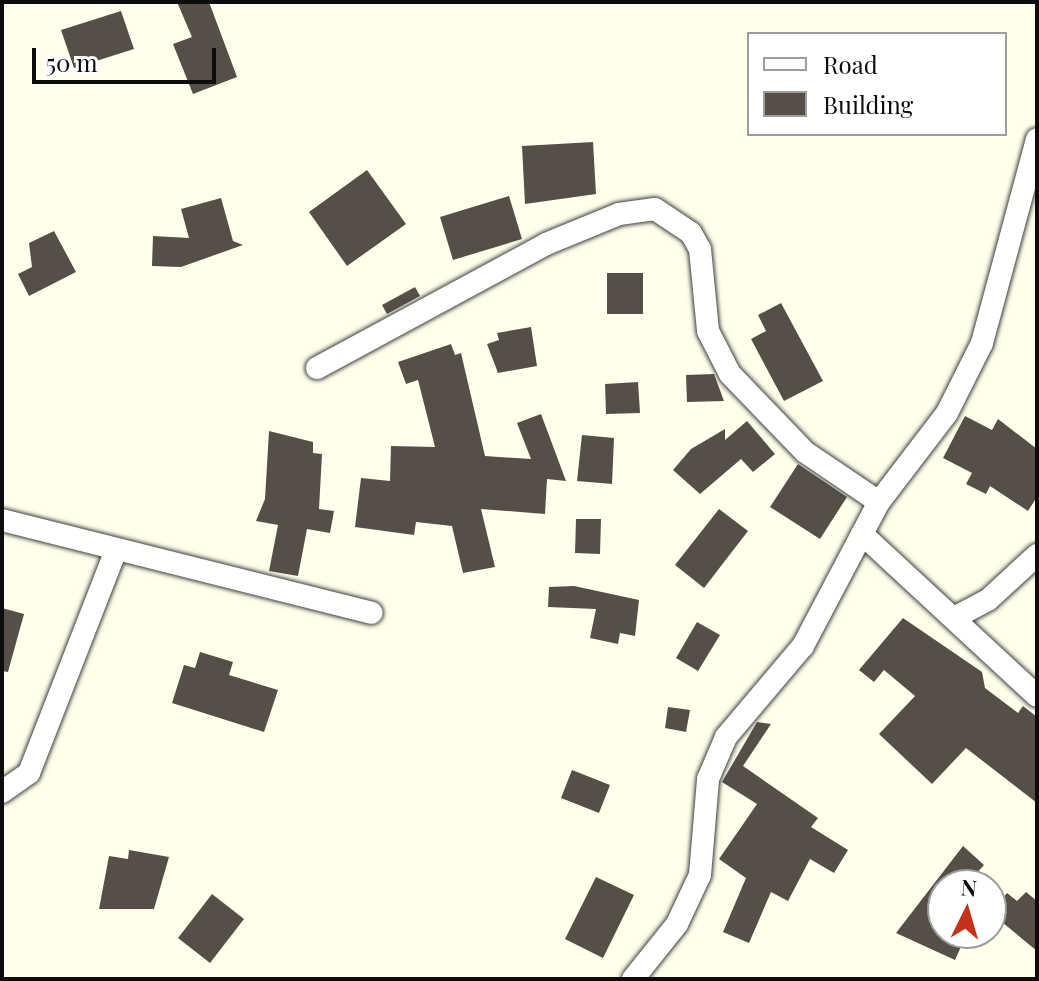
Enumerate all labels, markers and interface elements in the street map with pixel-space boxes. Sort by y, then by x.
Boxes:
scale bar [36,32,220,82]
legend [747,32,1007,136]
text: 50 m [46,46,98,78]
text: Road [823,48,878,80]
text: Building [823,88,913,120]
north arrow [927,869,1007,949]
text: N [960,871,978,903]

